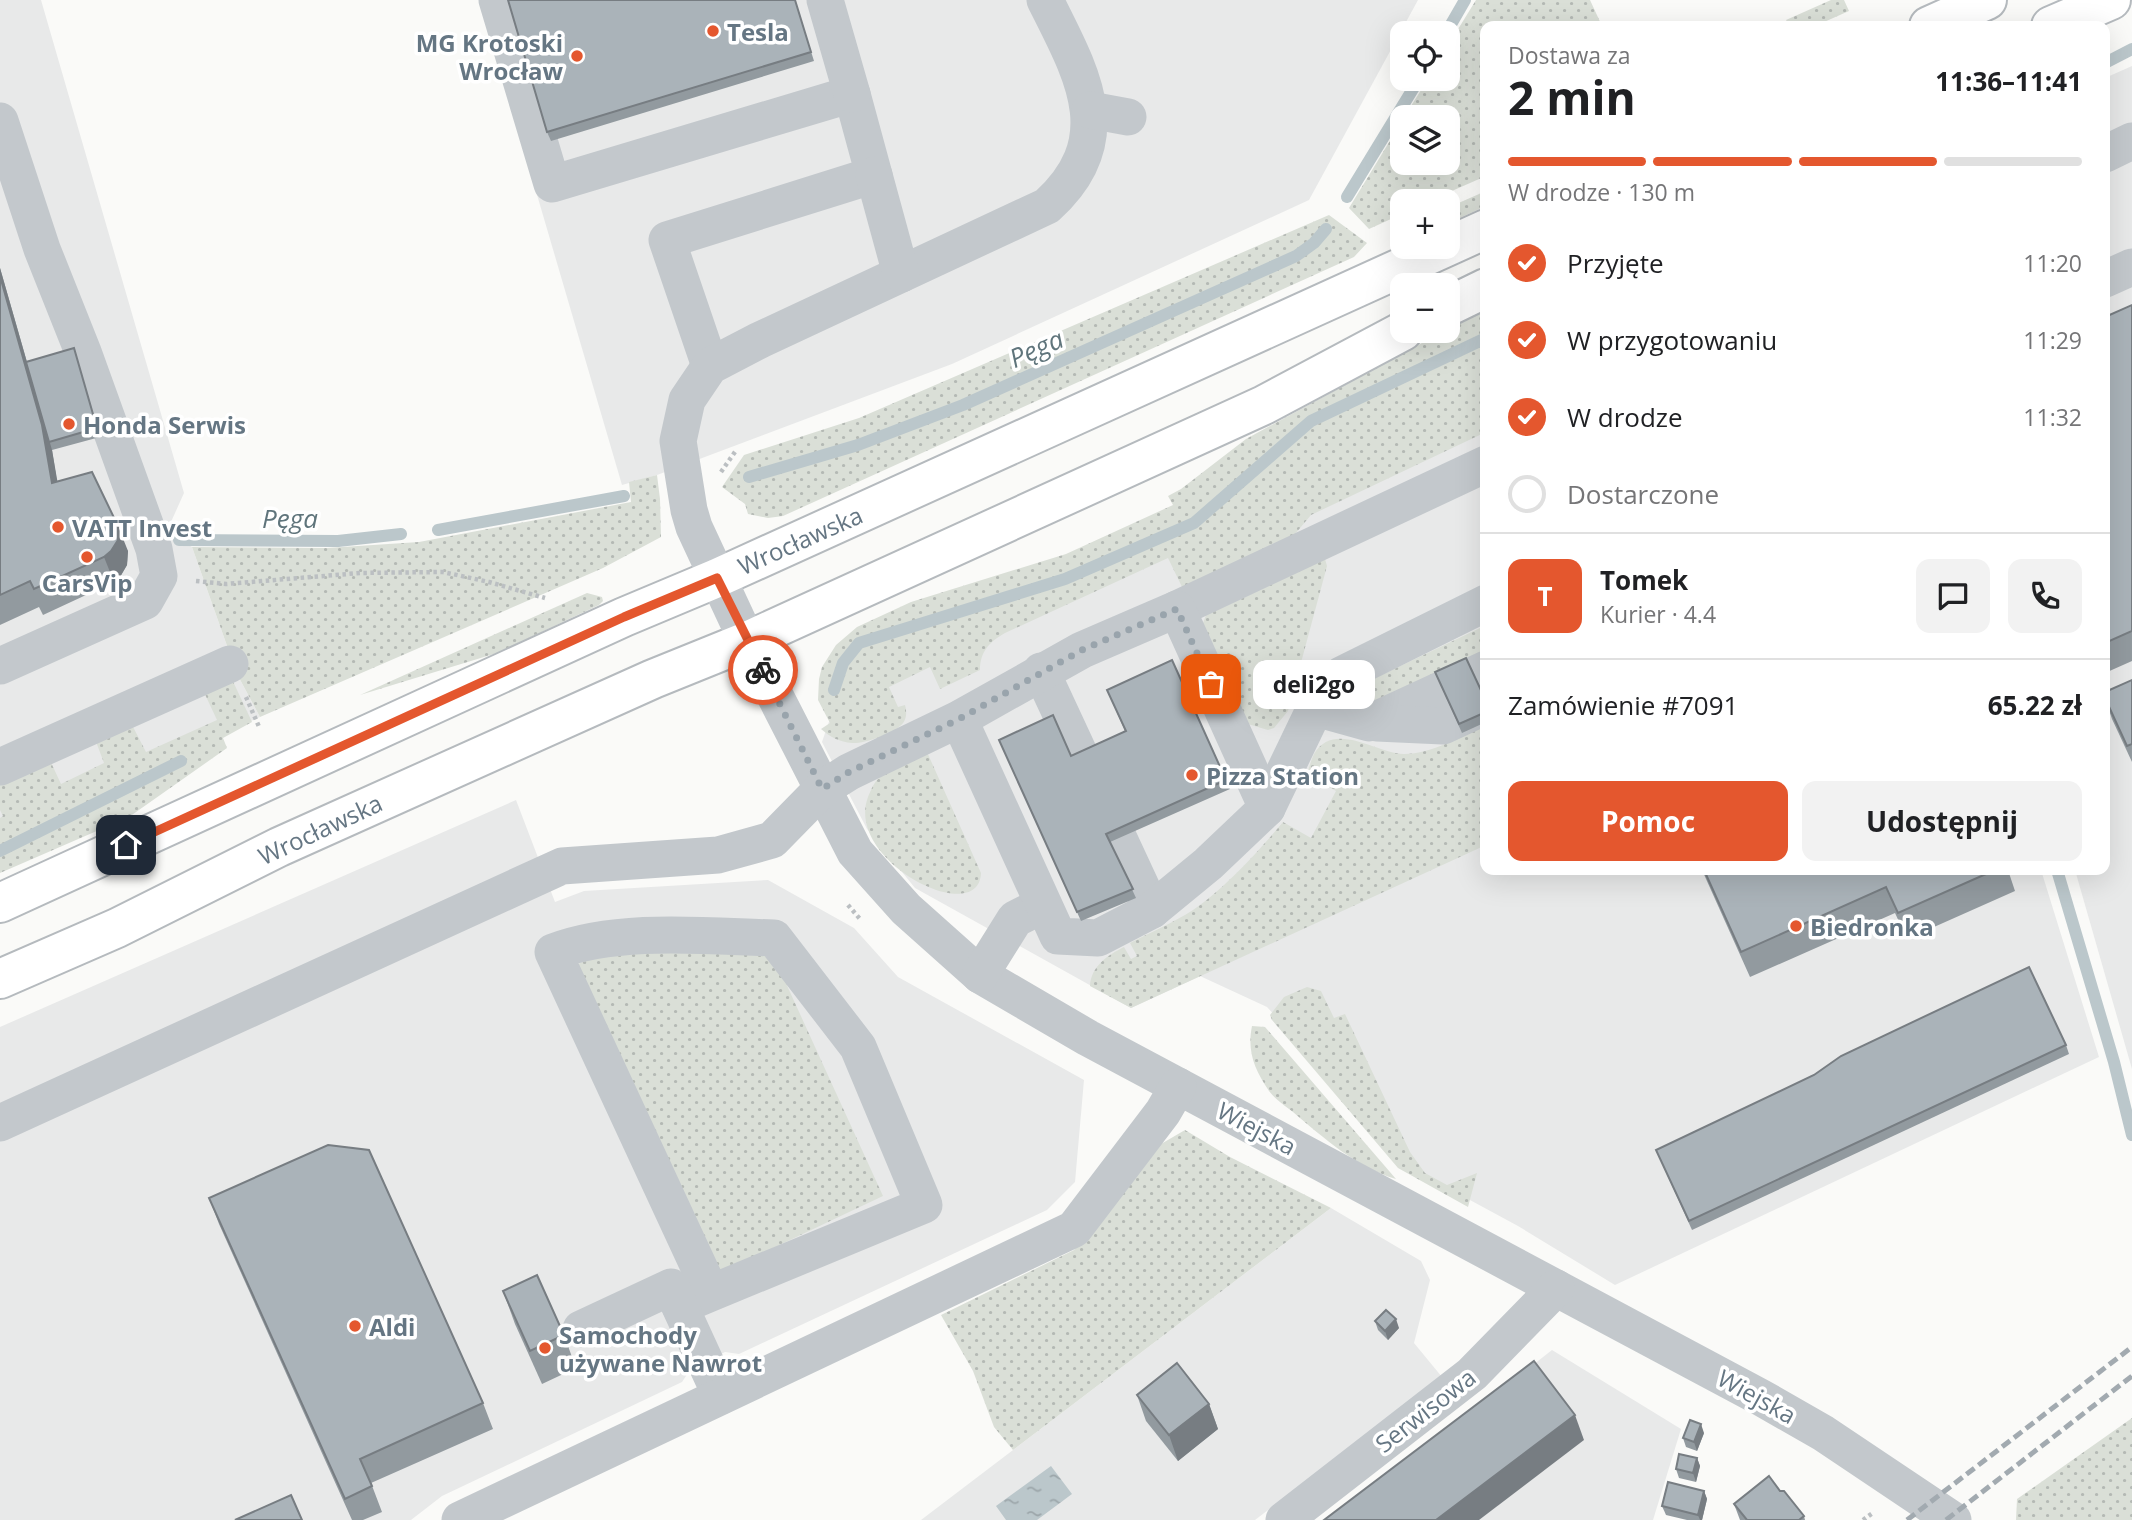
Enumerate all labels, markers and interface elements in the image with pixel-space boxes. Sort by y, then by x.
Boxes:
place label: Tesla [727,15,789,48]
map controls [1390,21,1460,343]
button: locate [1390,21,1460,91]
marker: Tesla [705,23,721,39]
place label: MG Krotoski Wrocław [416,26,563,87]
text: Dostawa za [1508,39,1631,71]
marker: MG Krotoski Wrocław [569,48,585,64]
text: 11:36–11:41 [1935,63,2082,99]
text: 2 min [1508,66,1636,128]
button: layers [1390,105,1460,175]
text: W drodze · 130 m [1508,176,1695,208]
button: + [1390,189,1460,259]
icon: check [1508,244,1546,282]
text: Przyjęte [1567,245,1664,281]
text: 11:20 [2023,247,2082,279]
button: − [1390,273,1460,343]
water label: Pęga [1003,320,1069,376]
icon: check [1508,321,1546,359]
text: W przygotowaniu [1567,322,1777,358]
text: 11:29 [2023,324,2082,356]
icon: check [1508,398,1546,436]
text: W drodze [1567,399,1683,435]
text: 11:32 [2023,401,2082,433]
place label: Honda Serwis [83,408,246,441]
marker: Honda Serwis [61,416,77,432]
text: Dostarczone [1567,476,1719,512]
street label: Wrocławska [732,498,868,582]
water label: Pęga [262,500,318,536]
place label: VATT Invest [72,511,212,544]
marker: VATT Invest [50,519,66,535]
marker: CarsVip [79,549,95,565]
button: chat [1916,559,1990,633]
button: phone [2008,559,2082,633]
text: Tomek [1600,562,1688,598]
place label: CarsVip [42,566,132,599]
text: T [1537,578,1553,614]
text: Kurier · 4.4 [1600,598,1716,630]
courier [728,635,798,705]
icon: bike [744,651,782,689]
pin [1181,654,1241,714]
callout: deli2go [1253,660,1376,708]
icon: bag [1192,665,1230,703]
text: deli2go [1273,668,1355,700]
text: Zamówienie #7091 [1508,687,1738,723]
text: 65.22 zł [1988,687,2082,723]
place label: Pizza Station [1206,759,1359,792]
marker: Pizza Station [1184,767,1200,783]
button: Pomoc [1508,781,1788,861]
button: Udostępnij [1802,781,2082,861]
street label: Wrocławska [253,786,387,872]
pin [96,815,156,875]
icon: home [107,826,145,864]
place label: Biedronka [1810,910,1934,943]
marker: Biedronka [1788,918,1804,934]
street label: Wiejska [1212,1093,1302,1163]
place label: Aldi [369,1310,415,1343]
marker: Aldi [347,1318,363,1334]
place label: Samochody używane Nawrot [559,1318,762,1379]
marker: Samochody używane Nawrot [537,1340,553,1356]
street label: Serwisowa [1368,1360,1482,1460]
street label: Wiejska [1712,1361,1802,1431]

